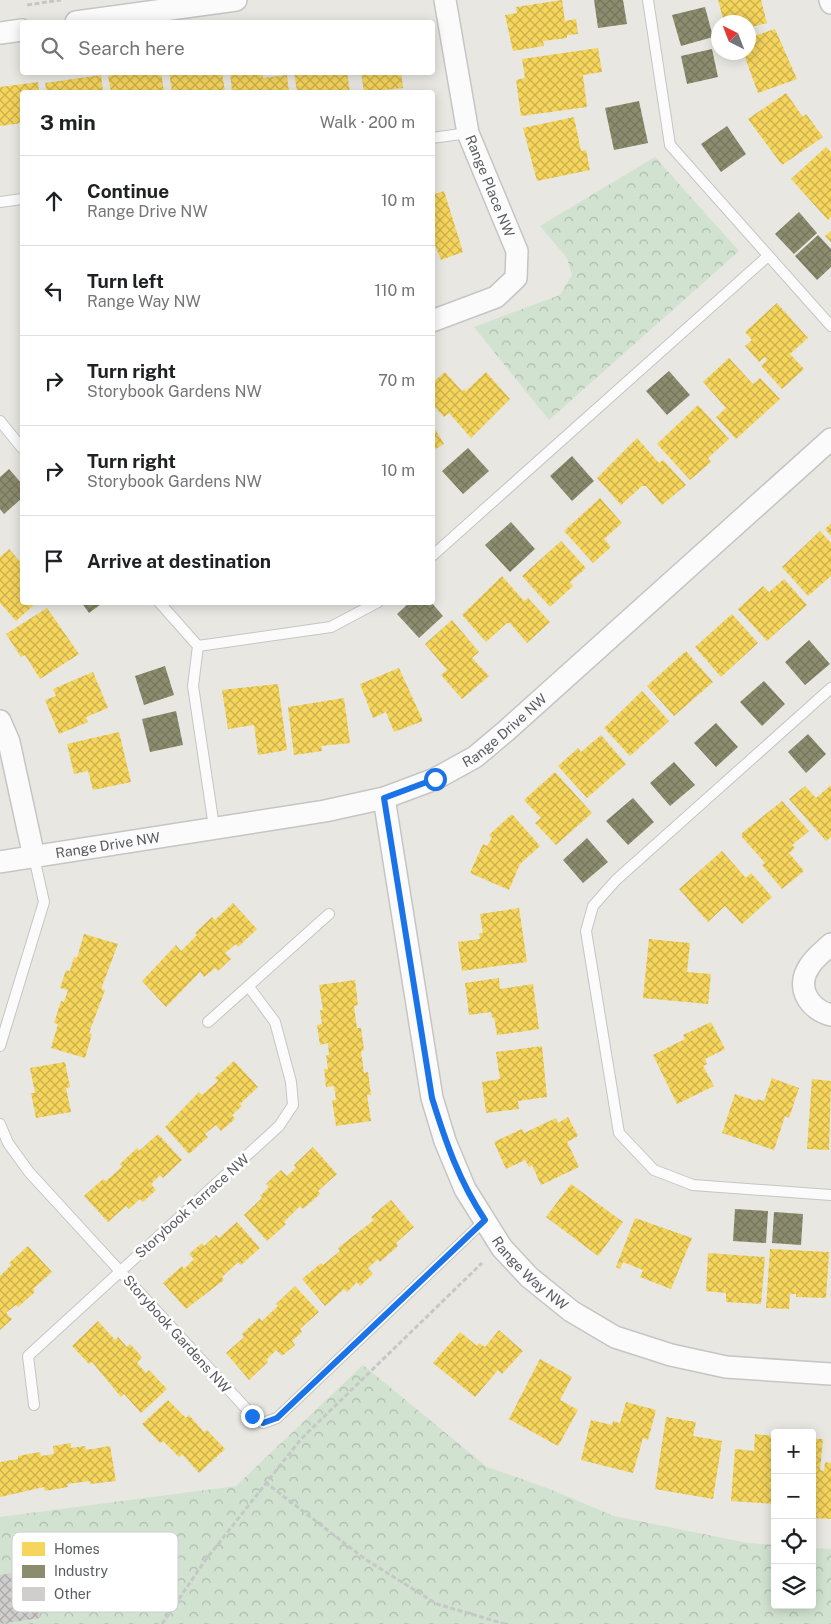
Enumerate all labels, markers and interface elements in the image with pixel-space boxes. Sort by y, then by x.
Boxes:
north arrow [711,15,756,60]
search box [20,20,435,75]
icon: search [38,34,66,62]
text: Search here [78,37,185,59]
text: 3 min [40,110,96,135]
text: Walk · 200 m [320,113,415,132]
street label: Range Place NW [462,133,518,240]
text: Continue [87,180,169,202]
icon: ahead [40,187,68,215]
text: 10 m [381,191,415,210]
text: Range Drive NW [87,202,208,221]
text: Turn left [87,270,164,292]
icon: left [40,277,68,305]
text: 110 m [374,281,415,300]
text: Range Way NW [87,292,201,311]
text: Turn right [87,360,176,382]
icon: right [40,367,68,395]
text: 70 m [378,371,415,390]
text: Storybook Gardens NW [87,382,262,401]
text: Turn right [87,450,176,472]
icon: right [40,457,68,485]
text: 10 m [381,461,415,480]
text: Storybook Gardens NW [87,472,262,491]
icon: arrive [40,547,68,575]
text: Arrive at destination [87,550,271,572]
street label: Range Drive NW [459,690,550,770]
route start [424,768,447,791]
street label: Range Drive NW [54,829,162,861]
street label: Storybook Terrace NW [132,1150,253,1261]
street label: Range Way NW [489,1233,572,1314]
street label: Storybook Gardens NW [120,1272,235,1397]
route end [241,1405,264,1428]
map controls [771,1429,816,1609]
button: + [771,1429,816,1474]
button: − [771,1474,816,1519]
button: locate [771,1519,816,1564]
legend [12,1532,178,1612]
text: Homes [54,1541,100,1557]
text: Industry [54,1563,109,1579]
button: layers [771,1564,816,1609]
text: Other [54,1586,91,1602]

